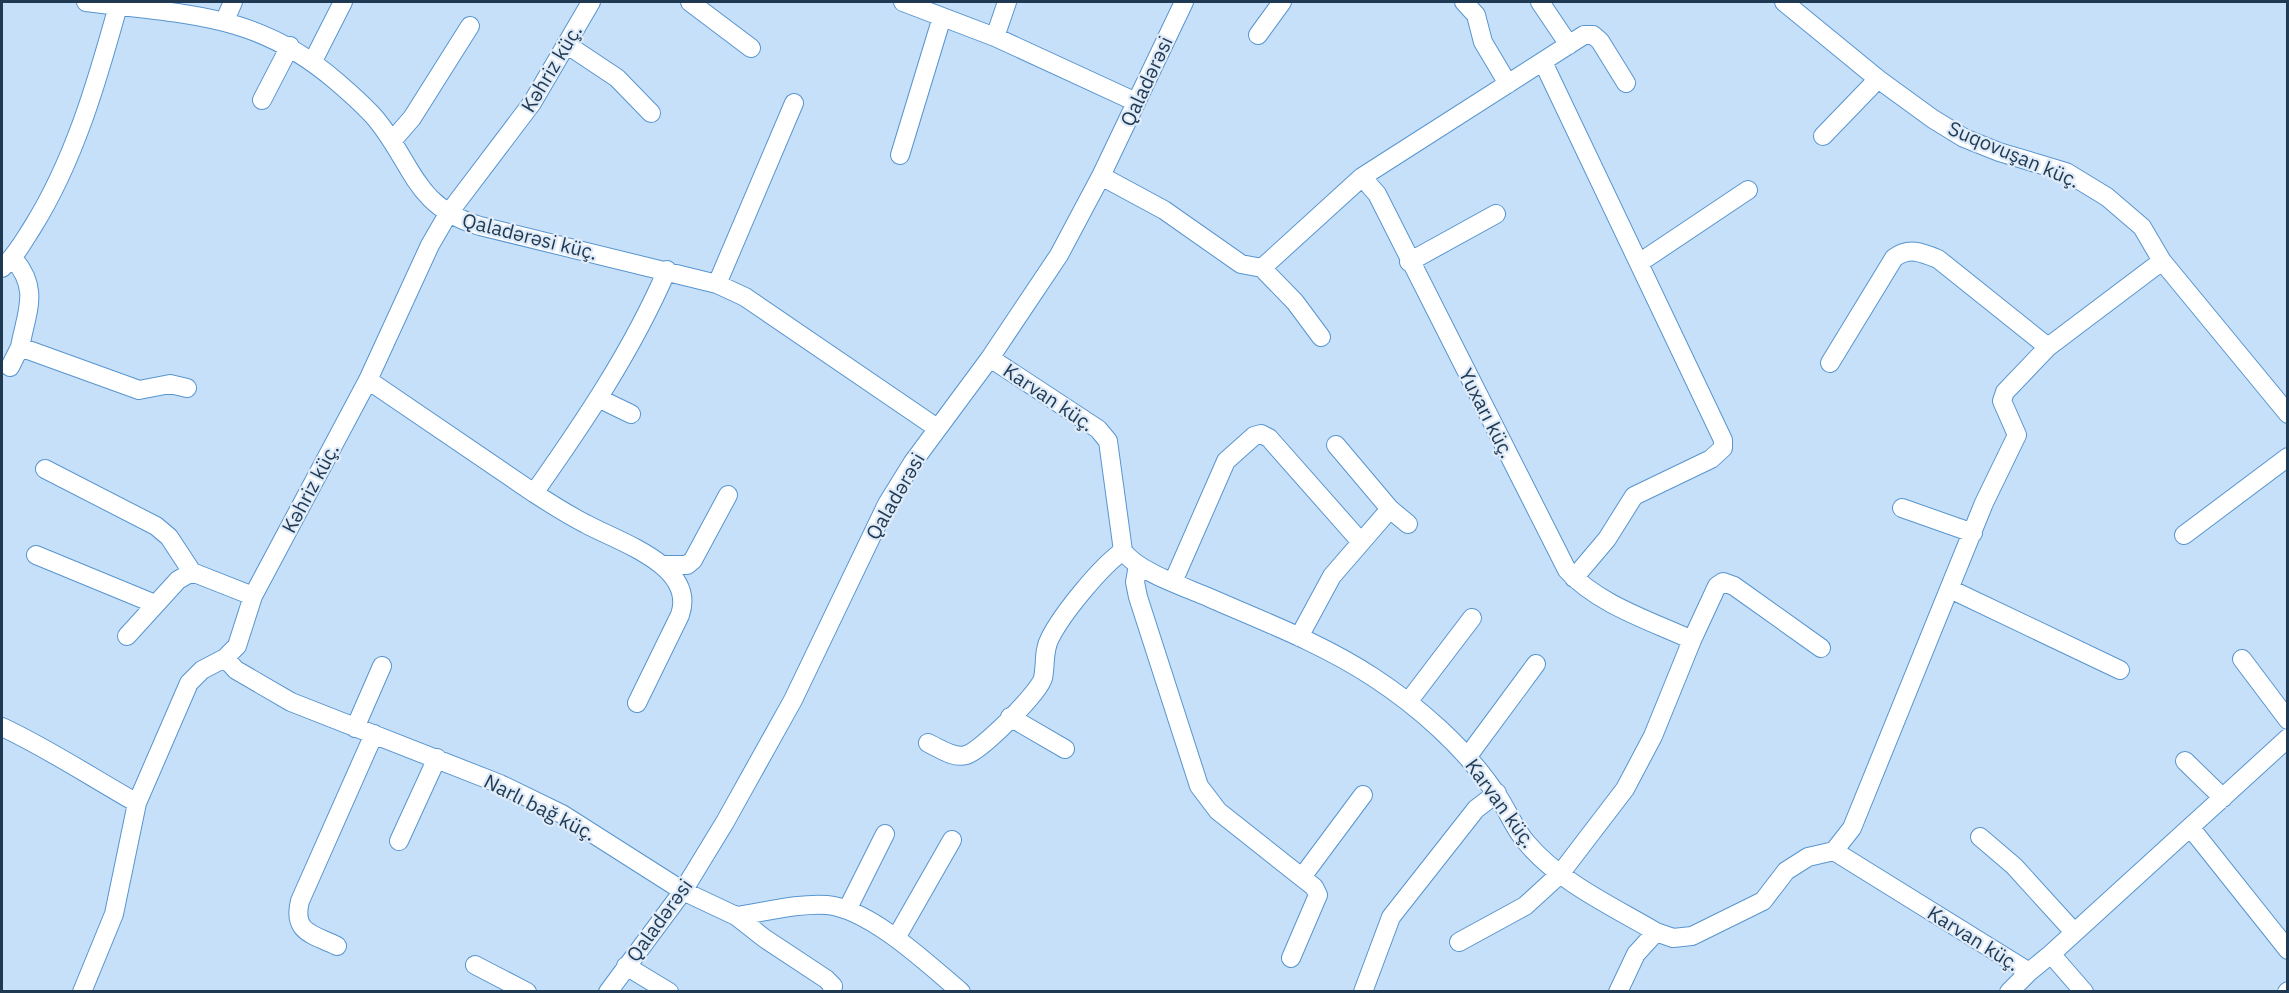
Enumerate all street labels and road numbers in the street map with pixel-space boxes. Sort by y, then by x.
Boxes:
street label: Kəhriz küç. [514,19,588,117]
street label: Qaladərəsi [1113,32,1179,130]
street label: Suqovuşan küç. [1944,114,2084,194]
street label: Qaladərəsi küç. [460,206,600,266]
street label: Karvan küç. [998,357,1100,437]
street label: Yuxarı küç. [1453,363,1521,463]
street label: Kəhriz küç. [275,438,345,538]
street label: Qaladərəsi [859,447,931,545]
street label: Karvan küç. [1459,753,1543,853]
street label: Narlı bağ küç. [479,767,601,847]
street label: Qaladərəsi [620,873,698,967]
street label: Karvan küç. [1923,899,2025,977]

